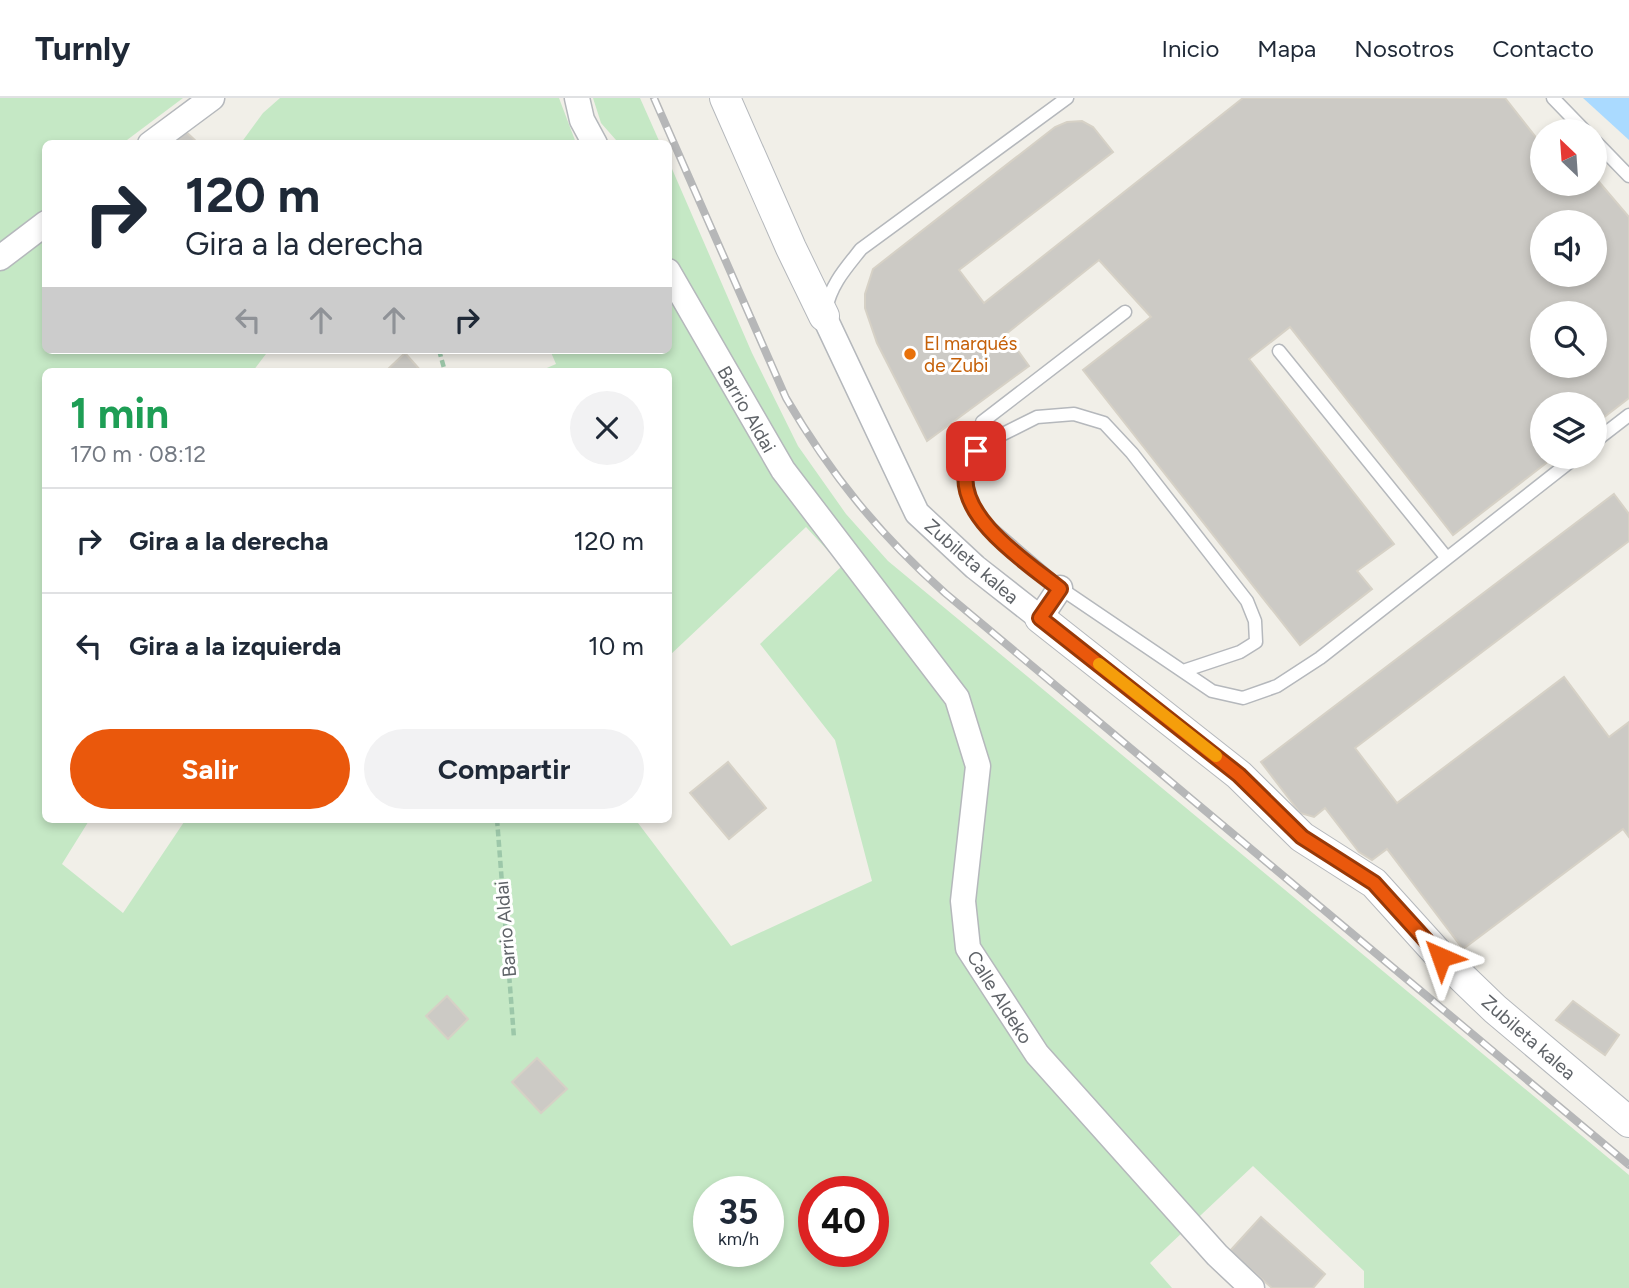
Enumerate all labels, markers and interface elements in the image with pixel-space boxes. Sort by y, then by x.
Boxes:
text: Turnly [35,29,130,68]
text: Inicio [1161,34,1219,63]
text: Mapa [1257,34,1316,63]
text: Nosotros [1354,34,1454,63]
text: Contacto [1492,34,1594,63]
north arrow [1530,119,1606,196]
map controls [1530,119,1607,469]
text: 120 m [185,165,320,224]
icon: right [70,168,161,259]
button: sound [1530,210,1607,287]
text: Gira a la derecha [185,225,423,263]
icon: left [229,301,267,339]
icon: ahead [302,301,340,339]
icon: ahead [375,301,413,339]
icon: right [448,301,486,339]
button: search [1530,301,1607,378]
place label: El marqués de Zubi [924,332,1017,377]
marker: El marqués de Zubi [902,346,918,362]
street label: Barrio Aldai [712,362,781,457]
text: 1 min [70,388,169,439]
button: close [570,391,644,465]
button: layers [1530,392,1607,469]
pin [946,421,1006,481]
icon: arrive [957,432,995,470]
text: 170 m · 08:12 [70,440,206,468]
street label: Zubileta kalea [920,514,1023,609]
icon: right [70,522,108,560]
text: Gira a la derecha [129,525,329,557]
text: 120 m [574,525,644,557]
icon: left [70,627,108,665]
text: Gira a la izquierda [129,630,341,662]
text: 10 m [588,630,644,662]
button: Salir [70,729,350,809]
button: Compartir [364,729,644,809]
street label: Barrio Aldai [490,880,521,978]
position arrow [1404,920,1478,994]
street label: Calle Aldeko [962,946,1037,1048]
street label: Zubileta kalea [1477,990,1580,1085]
speed limit sign: 40 [798,1176,889,1267]
text: 35 [719,1191,758,1233]
text: km/h [718,1228,759,1250]

